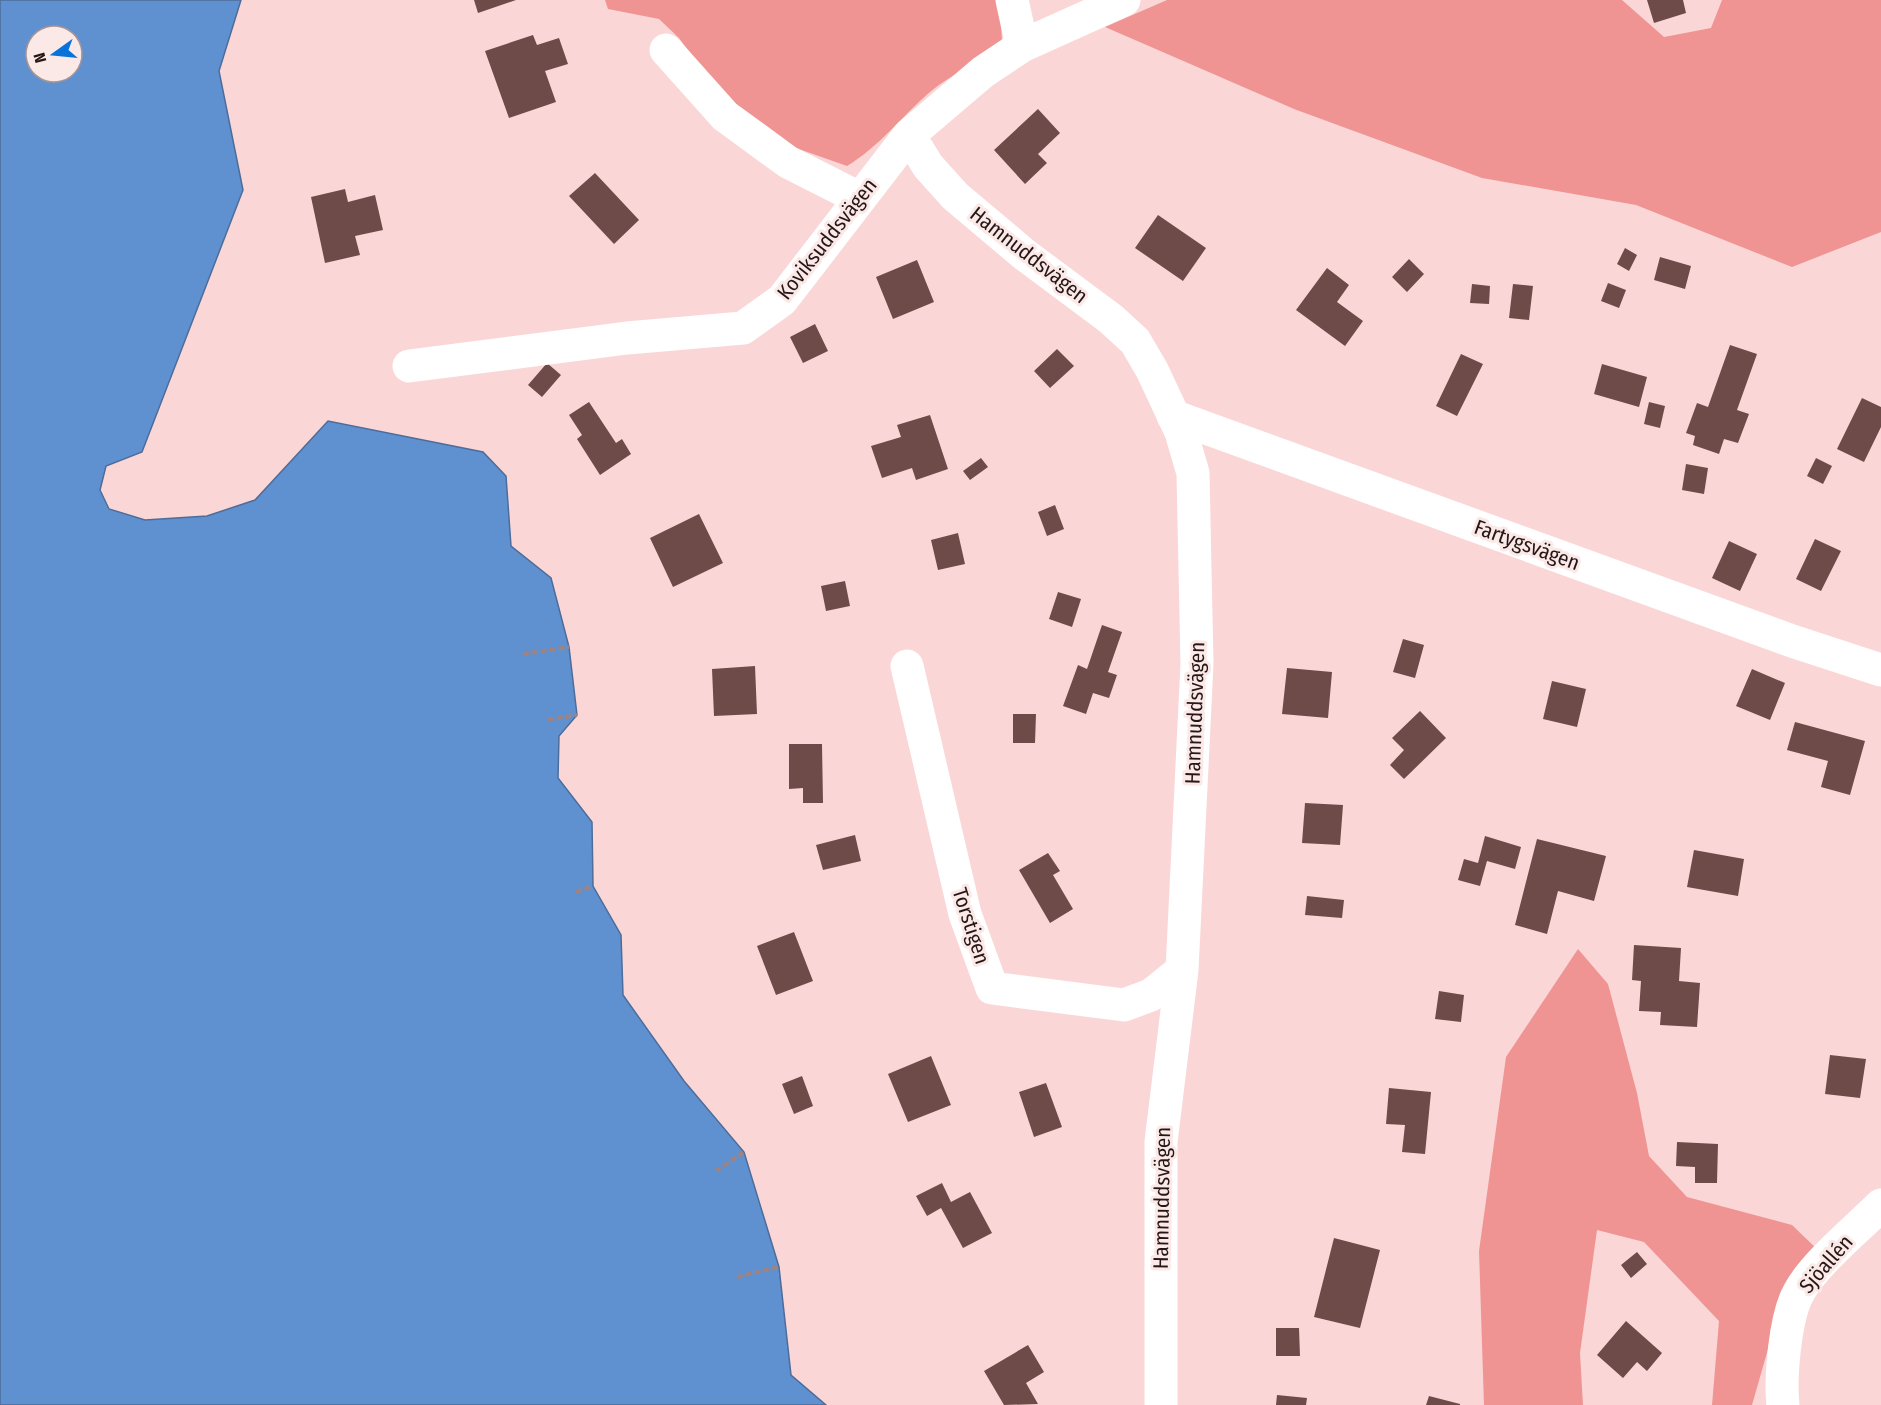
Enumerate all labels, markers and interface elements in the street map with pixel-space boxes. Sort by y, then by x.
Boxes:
north arrow [24,24,84,84]
text: N [30,51,50,65]
street label: Koviksuddsvägen [771,173,883,305]
street label: Hamnuddsvägen [965,201,1093,309]
street label: Fartygsvägen [1471,514,1583,576]
street label: Hamnuddsvägen [1180,641,1210,785]
street label: Torstigen [946,885,996,967]
street label: Hamnuddsvägen [1148,1127,1176,1269]
street label: Sjöallén [1794,1229,1858,1299]

